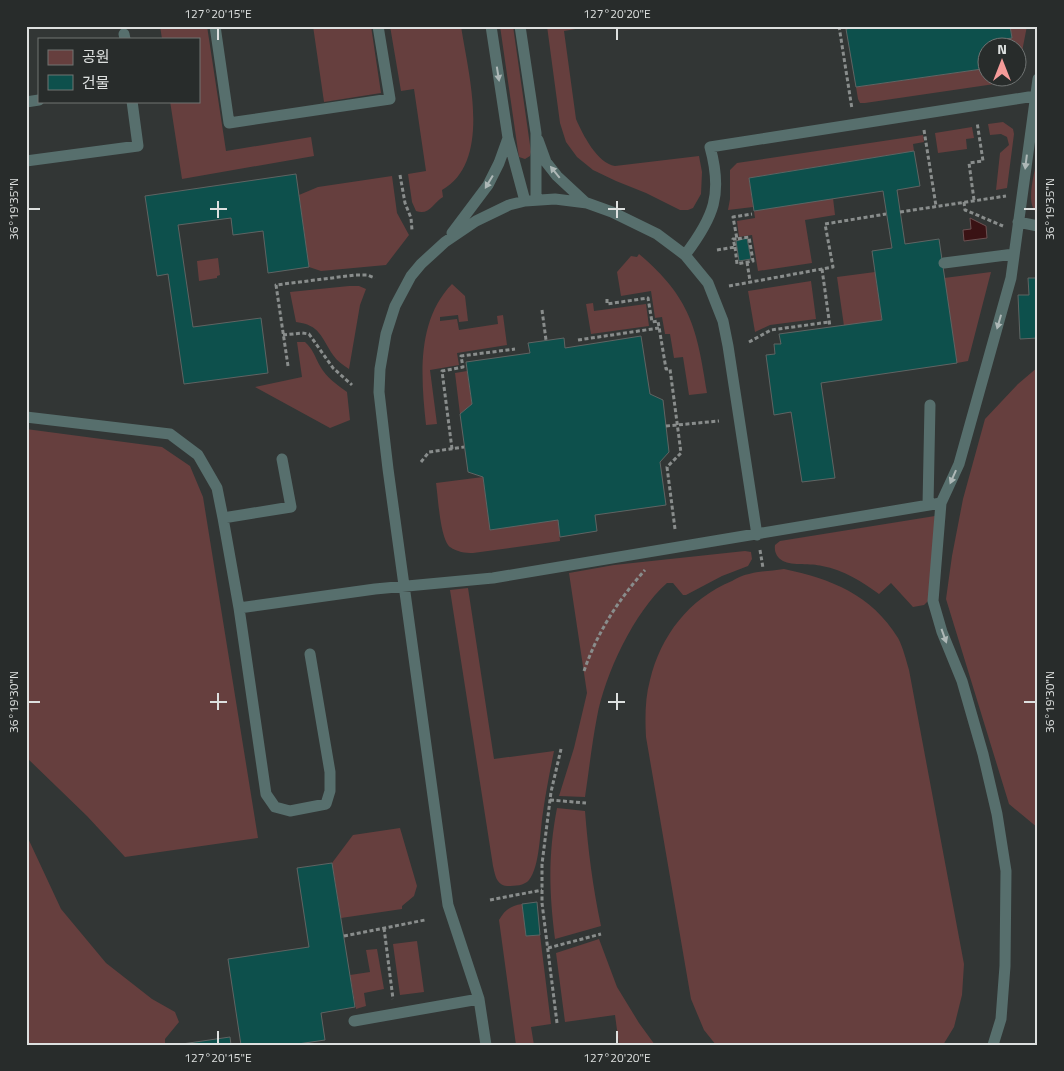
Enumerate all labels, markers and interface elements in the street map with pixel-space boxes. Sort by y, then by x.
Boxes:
text: 127°20'15"E [184,4,252,23]
text: 127°20'20"E [583,4,651,23]
legend [38,38,200,102]
north arrow [976,38,1026,88]
text: N [997,38,1007,59]
text: 공원 [82,45,110,68]
one-way arrow [495,67,503,83]
text: 건물 [82,71,110,94]
one-way arrow [1022,154,1030,170]
one-way arrow [549,166,560,179]
one-way arrow [484,176,493,189]
text: 36°19'35"N [4,178,23,240]
text: 36°19'35"N [1040,178,1059,240]
one-way arrow [995,314,1003,329]
one-way arrow [948,470,956,484]
one-way arrow [940,628,948,643]
text: 36°19'30"N [4,671,23,733]
text: 36°19'30"N [1040,671,1059,733]
text: 127°20'15"E [184,1048,252,1067]
text: 127°20'20"E [583,1048,651,1067]

